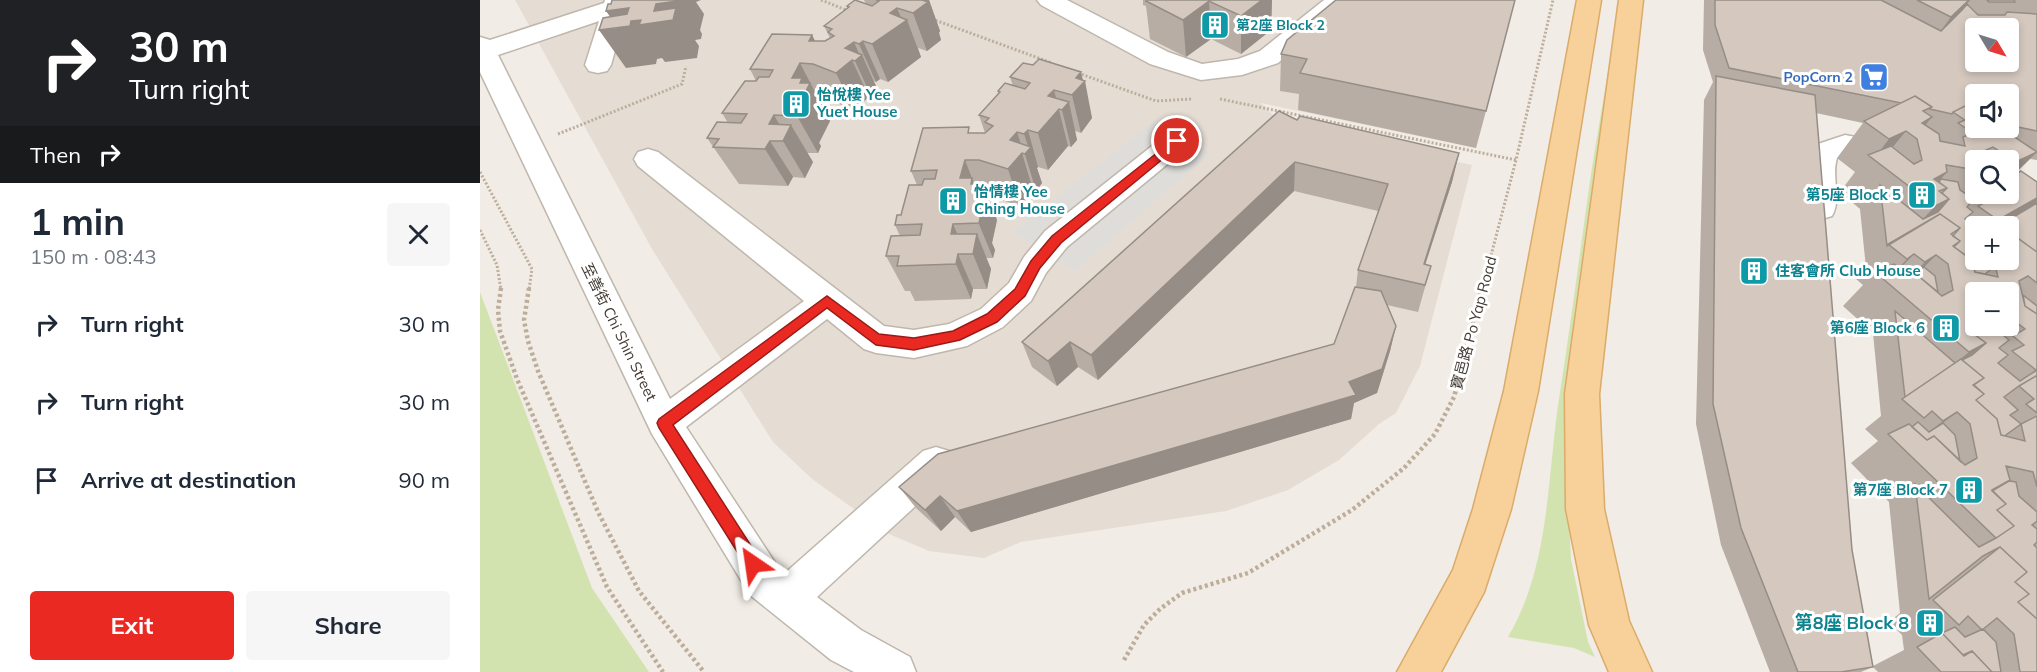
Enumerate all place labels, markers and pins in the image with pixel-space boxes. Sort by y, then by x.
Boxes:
building icon: 第2座 Block 2 [1199,9,1231,41]
place label: 第2座 Block 2 [1236,16,1325,34]
supermarket icon: PopCorn 2 [1858,61,1890,93]
place label: PopCorn 2 [1783,68,1853,86]
place label: 怡悅樓 Yee Yuet House [816,85,897,121]
building icon: 怡悅樓 Yee Yuet House [780,88,812,120]
pin [1151,115,1202,166]
building icon: 第5座 Block 5 [1906,179,1938,211]
place label: 怡情樓 Yee Ching House [974,182,1065,218]
building icon: 怡情樓 Yee Ching House [937,185,969,217]
place label: 第5座 Block 5 [1806,185,1901,204]
building icon: 住客會所 Club House [1738,255,1770,287]
place label: 住客會所 Club House [1775,261,1921,280]
building icon: 第6座 Block 6 [1930,312,1962,344]
place label: 第6座 Block 6 [1830,318,1925,337]
building icon: 第7座 Block 7 [1953,474,1985,506]
place label: 第7座 Block 7 [1853,480,1948,499]
building icon: 第8座 Block 8 [1914,607,1946,639]
place label: 第8座 Block 8 [1795,611,1909,634]

